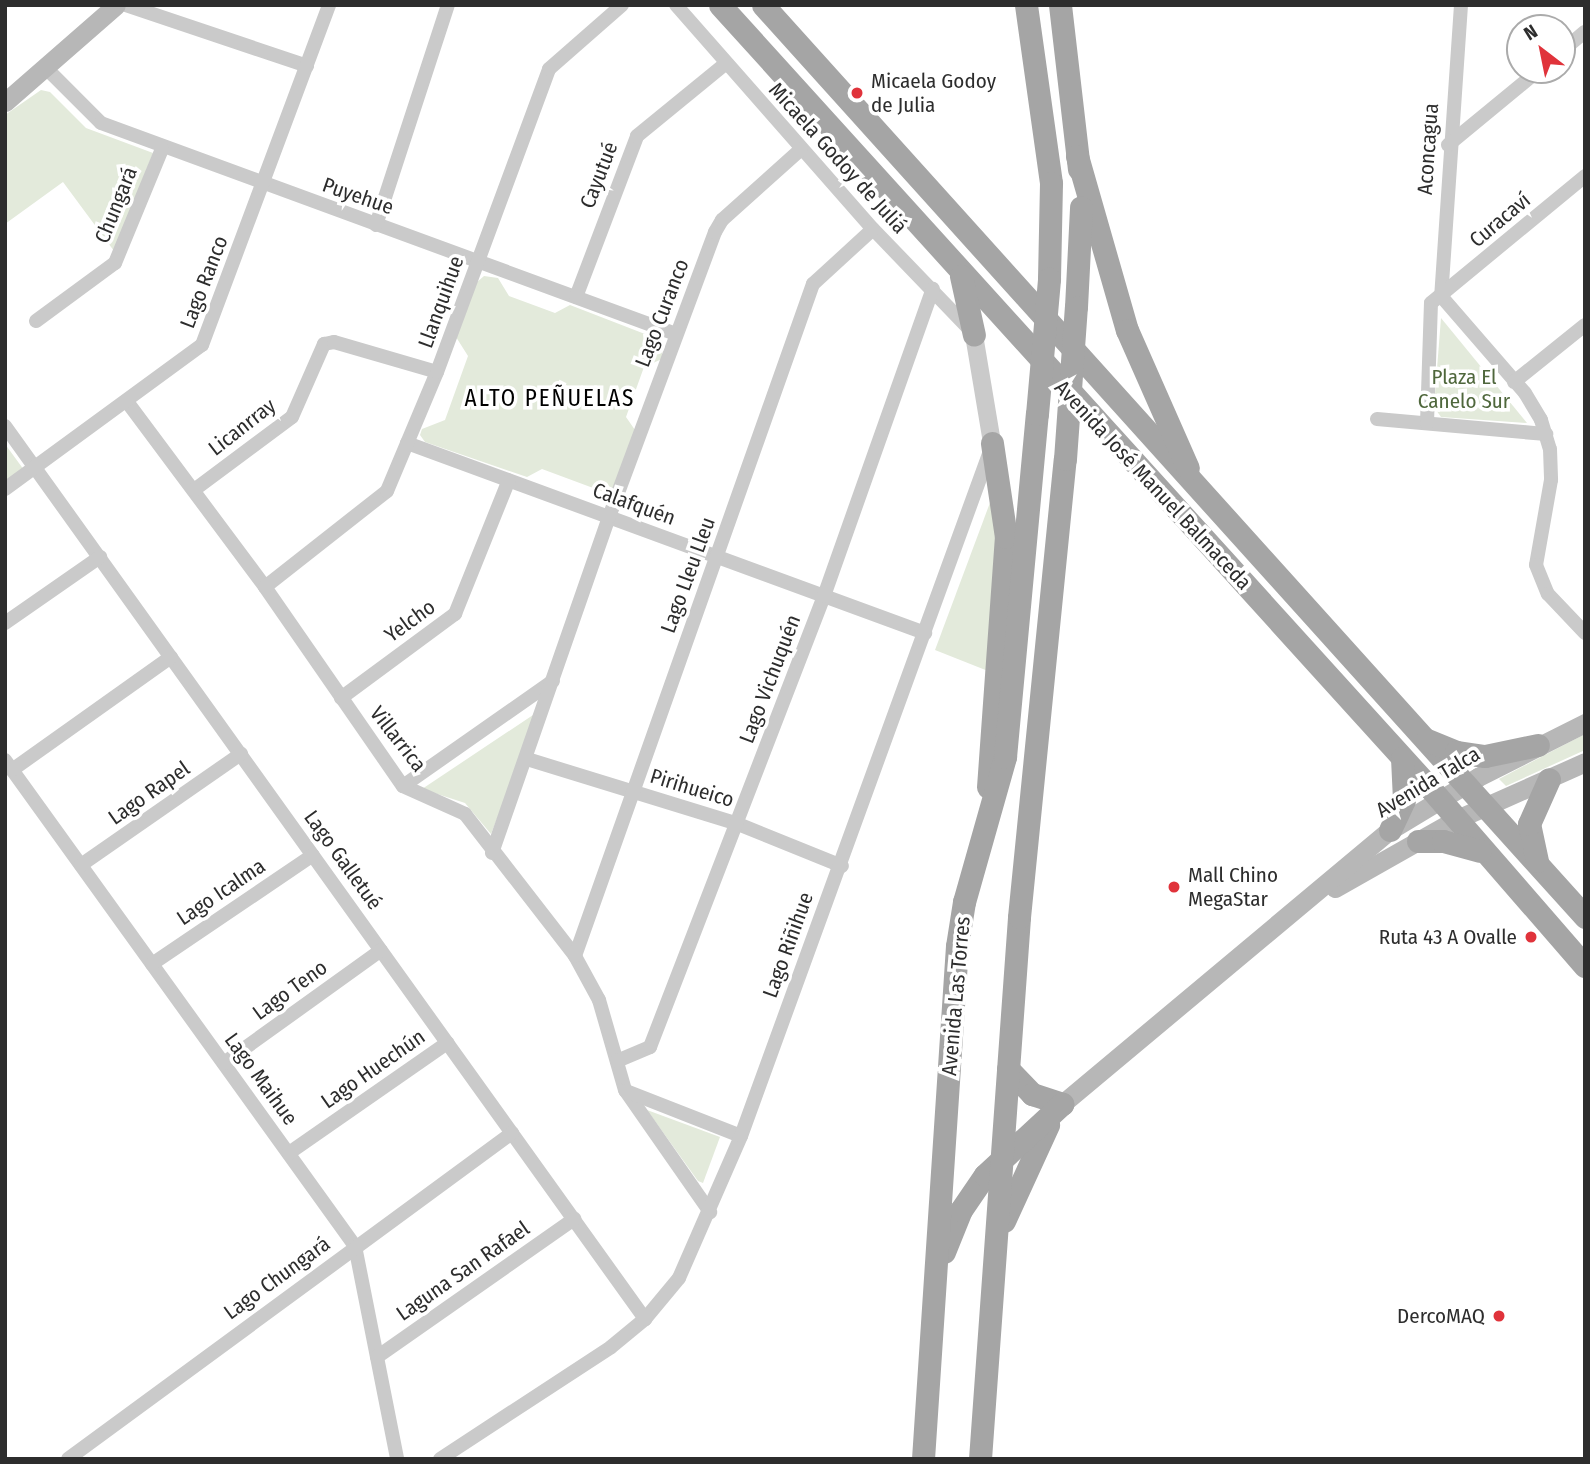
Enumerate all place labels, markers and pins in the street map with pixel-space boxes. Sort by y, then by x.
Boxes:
place label: Micaela Godoy de Julia [871,68,996,118]
marker: Micaela Godoy de Julia [849,85,865,101]
place label: Mall Chino MegaStar [1188,862,1278,912]
marker: Mall Chino MegaStar [1166,879,1182,895]
place label: Ruta 43 A Ovalle [1379,924,1517,950]
marker: Ruta 43 A Ovalle [1523,929,1539,945]
place label: DercoMAQ [1397,1303,1485,1329]
marker: DercoMAQ [1491,1308,1507,1324]

